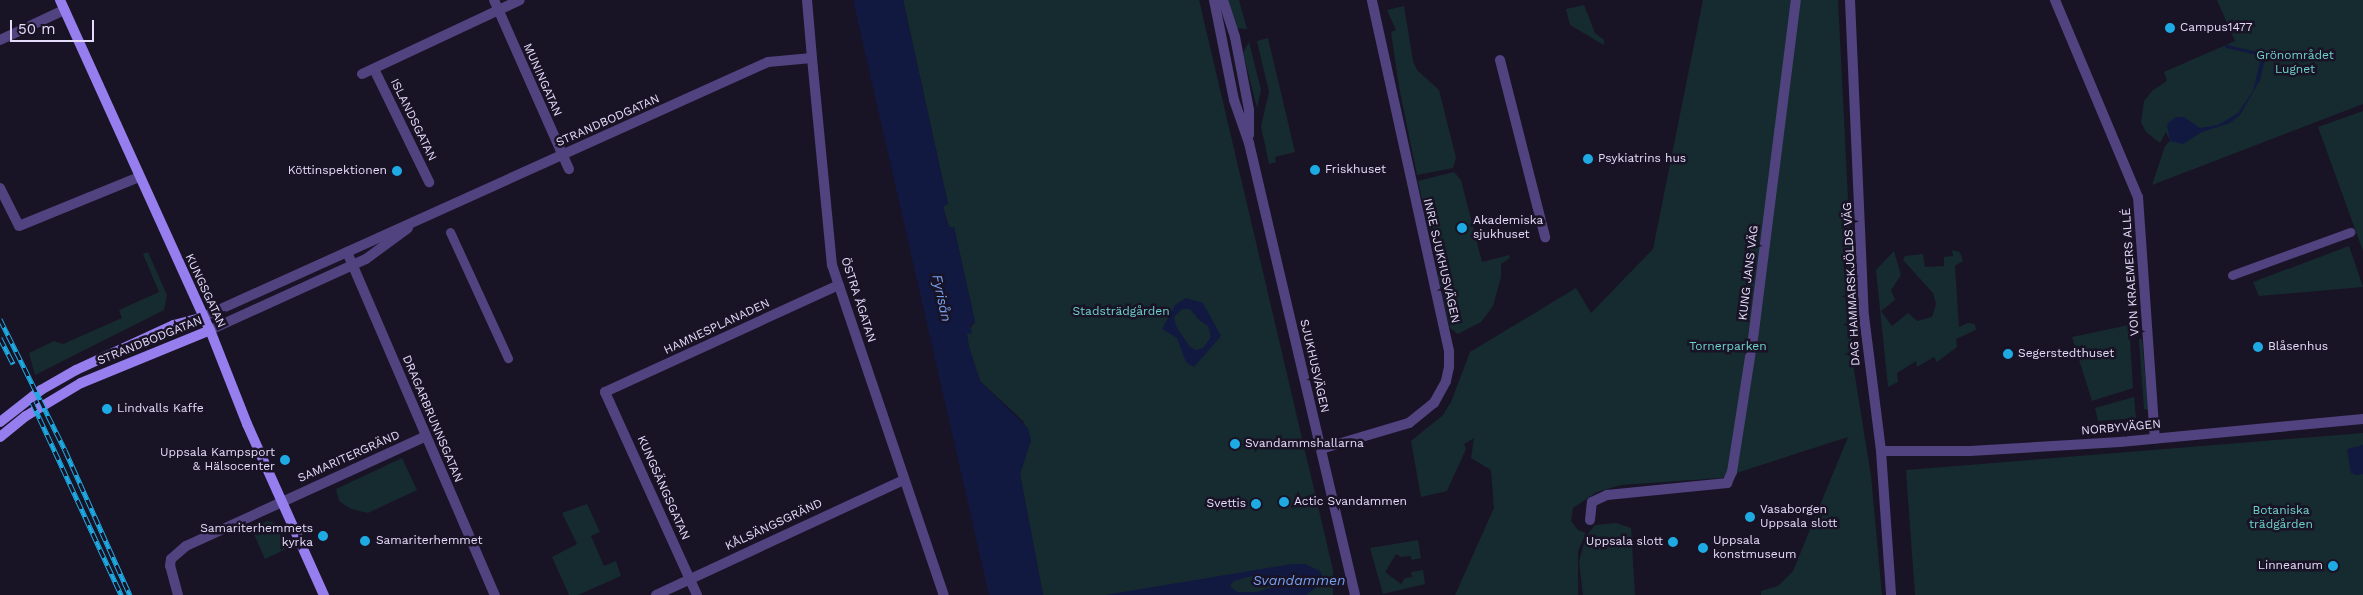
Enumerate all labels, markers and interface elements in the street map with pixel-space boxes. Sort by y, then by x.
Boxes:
scale bar [12,10,96,42]
text: 50 m [18,20,55,38]
place label: Campus1477 [2180,21,2253,35]
marker: Campus1477 [2164,22,2176,34]
street label: MUNINGATAN [519,41,565,119]
park label: Grönområdet Lugnet [2256,49,2334,77]
street label: ISLANDSGATAN [387,76,439,164]
street label: STRANDBODGATAN [554,92,662,150]
place label: Psykiatrins hus [1598,152,1686,166]
marker: Psykiatrins hus [1582,153,1594,165]
place label: Friskhuset [1325,163,1386,177]
place label: Köttinspektionen [288,164,387,178]
marker: Friskhuset [1309,164,1321,176]
marker: Köttinspektionen [391,165,403,177]
street label: INRE SJUKHUSVÄGEN [1420,197,1462,325]
street label: DAG HAMMARSKJÖLDS VÄG [1841,202,1863,366]
street label: VON KRAEMERS ALLÉ [2119,207,2143,337]
place label: Akademiska sjukhuset [1473,214,1543,242]
marker: Akademiska sjukhuset [1455,221,1469,235]
street label: KUNG JANS VÄG [1736,224,1762,322]
street label: KUNGSGATAN [182,252,228,330]
street label: ÖSTRA ÅGATAN [837,255,879,345]
water label: Fyrisån [929,273,955,323]
street label: HAMNESPLANADEN [662,296,772,358]
park label: Stadsträdgården [1072,305,1170,319]
street label: STRANDBODGATAN [95,313,205,369]
street label: SJUKHUSVÄGEN [1296,318,1332,414]
park label: Tornerparken [1689,340,1767,354]
place label: Blåsenhus [2268,340,2328,354]
marker: Blåsenhus [2252,341,2264,353]
place label: Segerstedthuset [2018,347,2114,361]
marker: Segerstedthuset [2002,348,2014,360]
street label: DRAGARBRUNNSGATAN [399,353,465,485]
place label: Lindvalls Kaffe [117,402,204,416]
marker: Lindvalls Kaffe [101,403,113,415]
street label: NORBYVÄGEN [2080,417,2162,439]
street label: SAMARITERGRÄND [296,428,402,486]
street label: KUNGSÄNGSGATAN [633,433,693,543]
place label: Svandammshallarna [1245,437,1364,451]
marker: Svandammshallarna [1229,438,1241,450]
place label: Uppsala Kampsport & Hälsocenter [160,446,275,474]
marker: Uppsala Kampsport & Hälsocenter [279,454,291,466]
place label: Actic Svandammen [1294,495,1407,509]
street label: KÅLSÄNGSGRÄND [723,496,825,554]
marker: Actic Svandammen [1278,496,1290,508]
place label: Svettis [1207,497,1246,511]
marker: Svettis [1250,498,1262,510]
place label: Vasaborgen Uppsala slott [1760,503,1838,531]
park label: Botaniska trädgården [2249,504,2313,532]
marker: Vasaborgen Uppsala slott [1744,511,1756,523]
place label: Samariterhemmets kyrka [200,522,313,550]
marker: Samariterhemmets kyrka [317,530,329,542]
marker: Samariterhemmet [358,534,372,548]
place label: Samariterhemmet [376,534,483,548]
place label: Uppsala konstmuseum [1713,534,1796,562]
place label: Uppsala slott [1585,535,1663,549]
marker: Uppsala slott [1667,536,1679,548]
marker: Uppsala konstmuseum [1697,542,1709,554]
place label: Linneanum [2258,559,2323,573]
marker: Linneanum [2327,560,2339,572]
water label: Svandammen [1253,572,1345,588]

